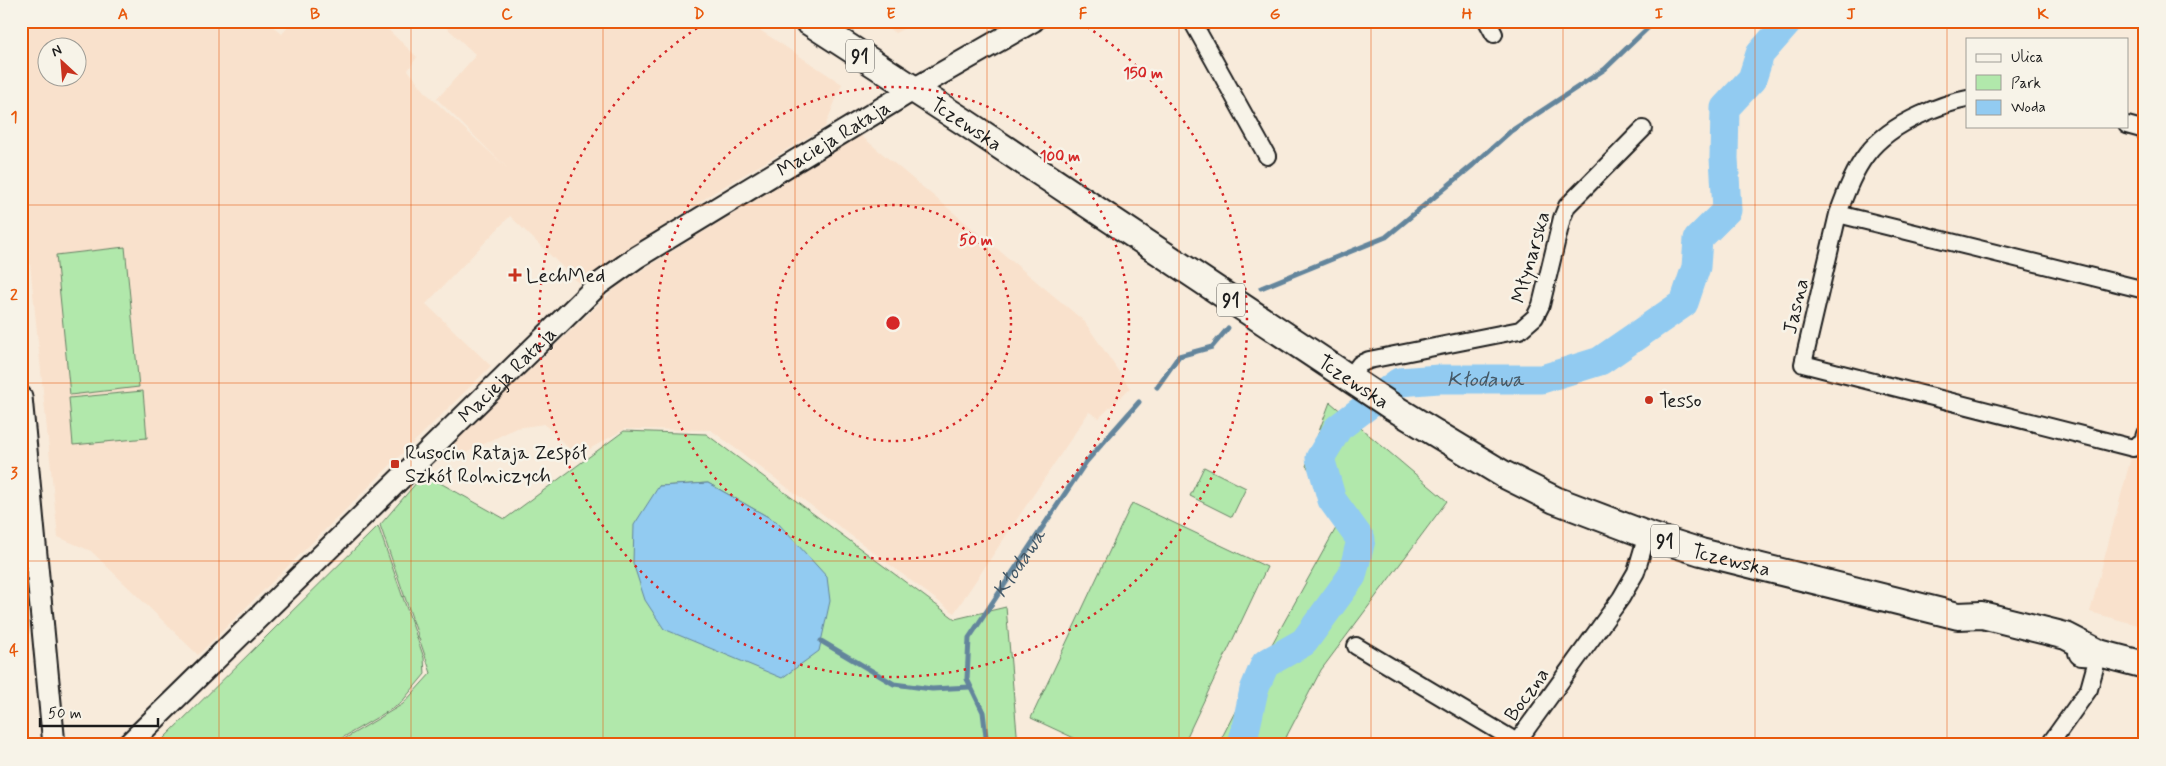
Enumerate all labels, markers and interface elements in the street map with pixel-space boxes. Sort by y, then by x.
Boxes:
text: A [118,4,128,25]
text: B [310,4,320,25]
text: C [501,4,513,25]
text: D [693,4,705,25]
text: E [886,4,896,25]
text: F [1079,4,1088,25]
text: G [1270,4,1281,25]
text: H [1462,4,1473,25]
text: I [1655,4,1664,25]
text: J [1846,4,1856,25]
text: K [2037,4,2049,25]
north arrow [38,38,88,88]
legend [1966,38,2128,128]
road number: 91 [846,40,874,72]
text: N [49,41,65,61]
text: Ulica [2011,48,2044,68]
text: 150 m [1123,64,1163,84]
text: Park [2011,74,2041,94]
street label: Tczewska [925,92,1007,158]
street label: Macieja Rataja [772,95,896,184]
text: Woda [2011,98,2046,118]
text: 1 [10,107,18,128]
text: 100 m [1040,147,1080,167]
street label: Młynarska [1505,208,1557,307]
text: 50 m [959,231,993,251]
place label: LechMed [526,263,605,290]
marker: LechMed [508,268,522,282]
street label: Jasna [1777,276,1816,337]
road number: 91 [1217,284,1245,316]
text: 2 [10,285,18,306]
centre of rings [884,314,902,332]
street label: Macieja Rataja [453,321,563,430]
street label: Tczewska [1312,349,1394,416]
water label: Kłodawa [1447,366,1525,394]
place label: Tesso [1659,388,1702,415]
marker: Tesso [1643,394,1655,406]
place label: Rusocin Rataja Zespół Szkół Rolniczych [405,440,587,490]
marker: Rusocin Rataja Zespół Szkół Rolniczych [389,458,401,470]
text: 3 [10,463,18,484]
water label: Kłodawa [987,523,1053,603]
road number: 91 [1651,524,1679,558]
street label: Tczewska [1688,538,1773,584]
text: 4 [9,640,19,661]
street label: Boczna [1499,663,1556,727]
scale bar [40,696,158,728]
text: 50 m [48,704,82,724]

